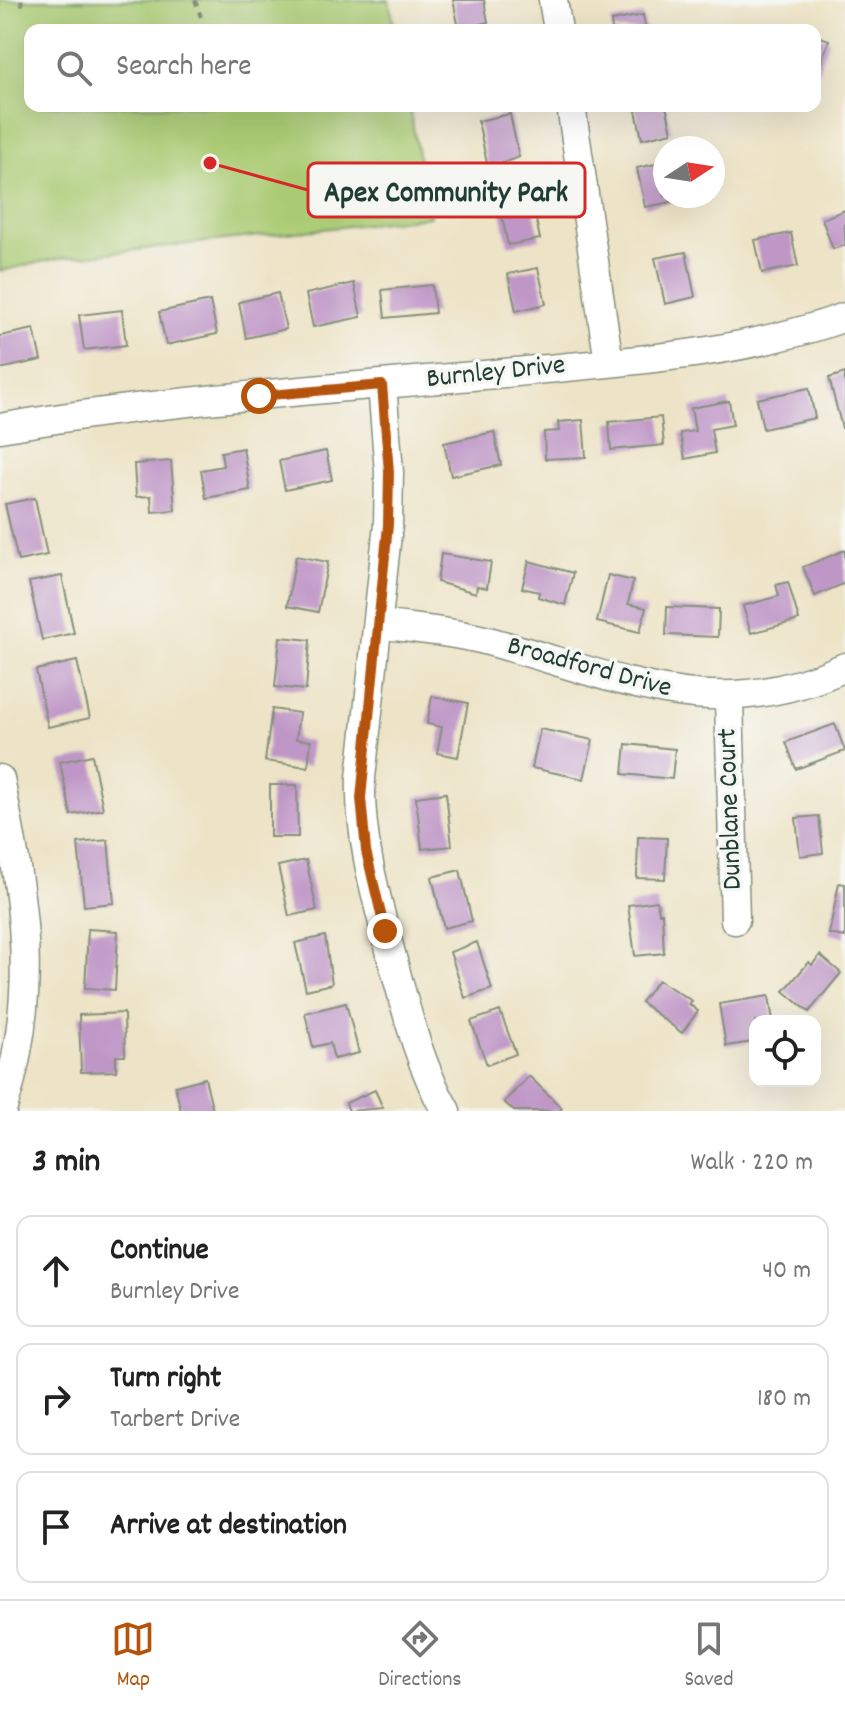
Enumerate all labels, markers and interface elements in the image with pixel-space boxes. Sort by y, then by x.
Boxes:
search box [24,24,821,112]
icon: search [52,46,96,90]
text: Search here [116,47,252,90]
north arrow [653,136,725,208]
callout: Apex Community Park [308,163,585,217]
text: Apex Community Park [324,174,568,217]
street label: Burnley Drive [425,347,567,401]
route start [241,378,277,414]
street label: Broadford Drive [502,628,676,710]
street label: Dunblane Court [709,727,755,891]
route end [367,913,403,949]
map controls [749,1015,821,1087]
button: locate [749,1015,821,1087]
text: 3 min [32,1139,100,1188]
text: Walk · 220 m [690,1145,813,1182]
text: Continue [110,1231,209,1274]
icon: ahead [34,1249,78,1293]
text: 40 m [762,1253,811,1290]
text: Burnley Drive [110,1274,239,1311]
text: Turn right [110,1359,221,1402]
icon: right [34,1377,78,1421]
text: 180 m [757,1381,811,1418]
text: Tarbert Drive [110,1402,240,1439]
icon: arrive [34,1505,78,1549]
text: Arrive at destination [110,1506,347,1549]
tab: Map [111,1617,155,1696]
tab: Directions [378,1617,462,1696]
tab: Saved [684,1617,734,1696]

